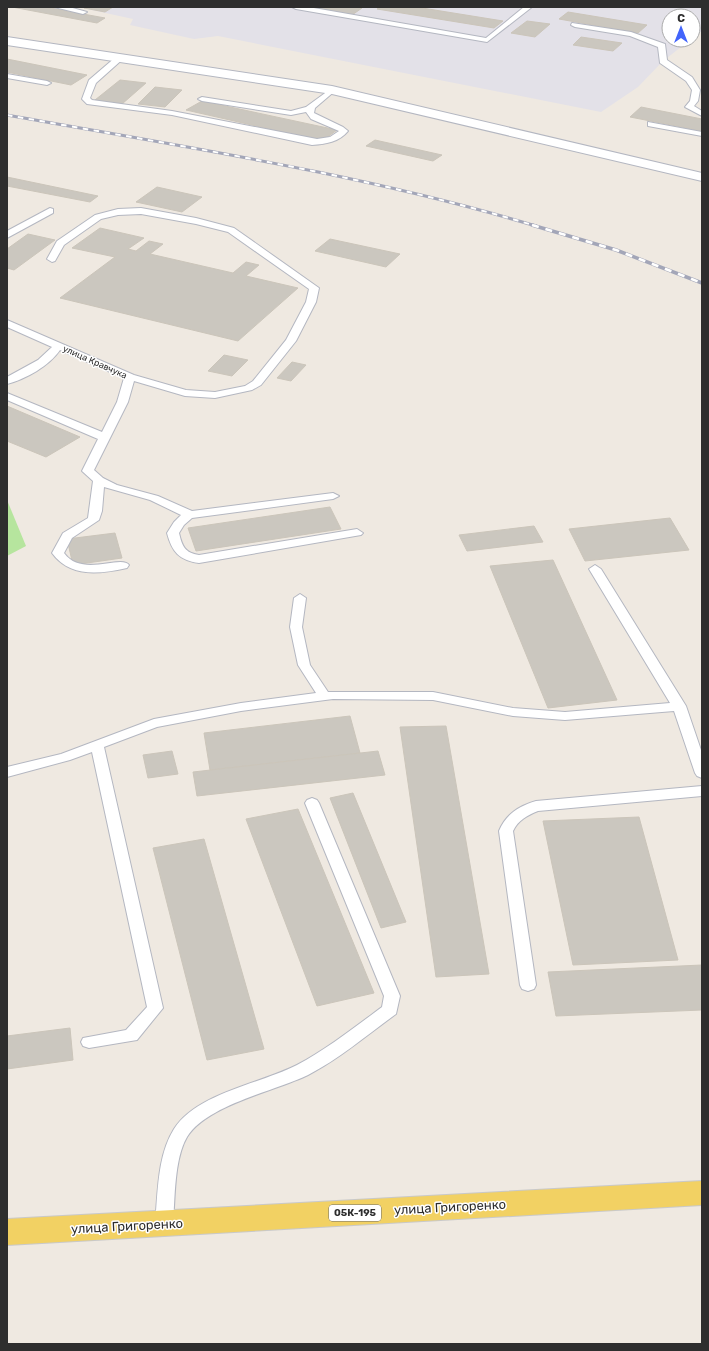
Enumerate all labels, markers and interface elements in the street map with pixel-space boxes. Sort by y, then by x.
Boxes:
north arrow [661,8,701,48]
text: С [677,12,685,25]
street label: улица Кравчука [61,343,129,381]
street label: улица Григоренко [394,1197,506,1217]
road number: 05К-195 [329,1205,381,1221]
street label: улица Григоренко [71,1216,183,1236]

